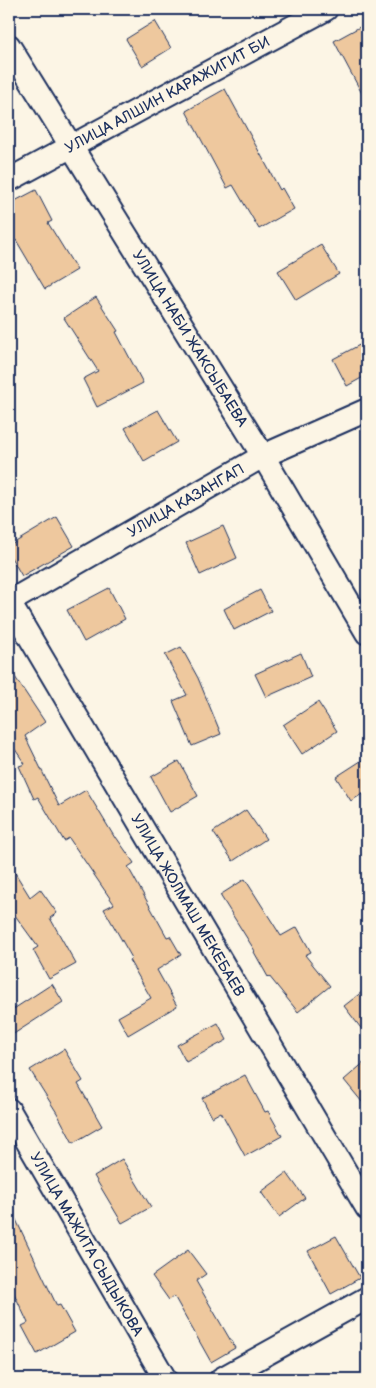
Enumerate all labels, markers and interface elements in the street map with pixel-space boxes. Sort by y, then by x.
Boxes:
street label: УЛИЦА АЛШИН КАРАЖИГИТ БИ [62,32,273,157]
street label: УЛИЦА НАБИ ЖАКСЫБАЕВА [128,247,252,431]
street label: УЛИЦА КАЗАНГАП [124,459,248,541]
street label: УЛИЦА ЖОЛМАШ МЕКЕБАЕВ [127,810,249,1000]
street label: УЛИЦА МАЖИТА СЫДЫКОВА [26,1149,148,1340]

